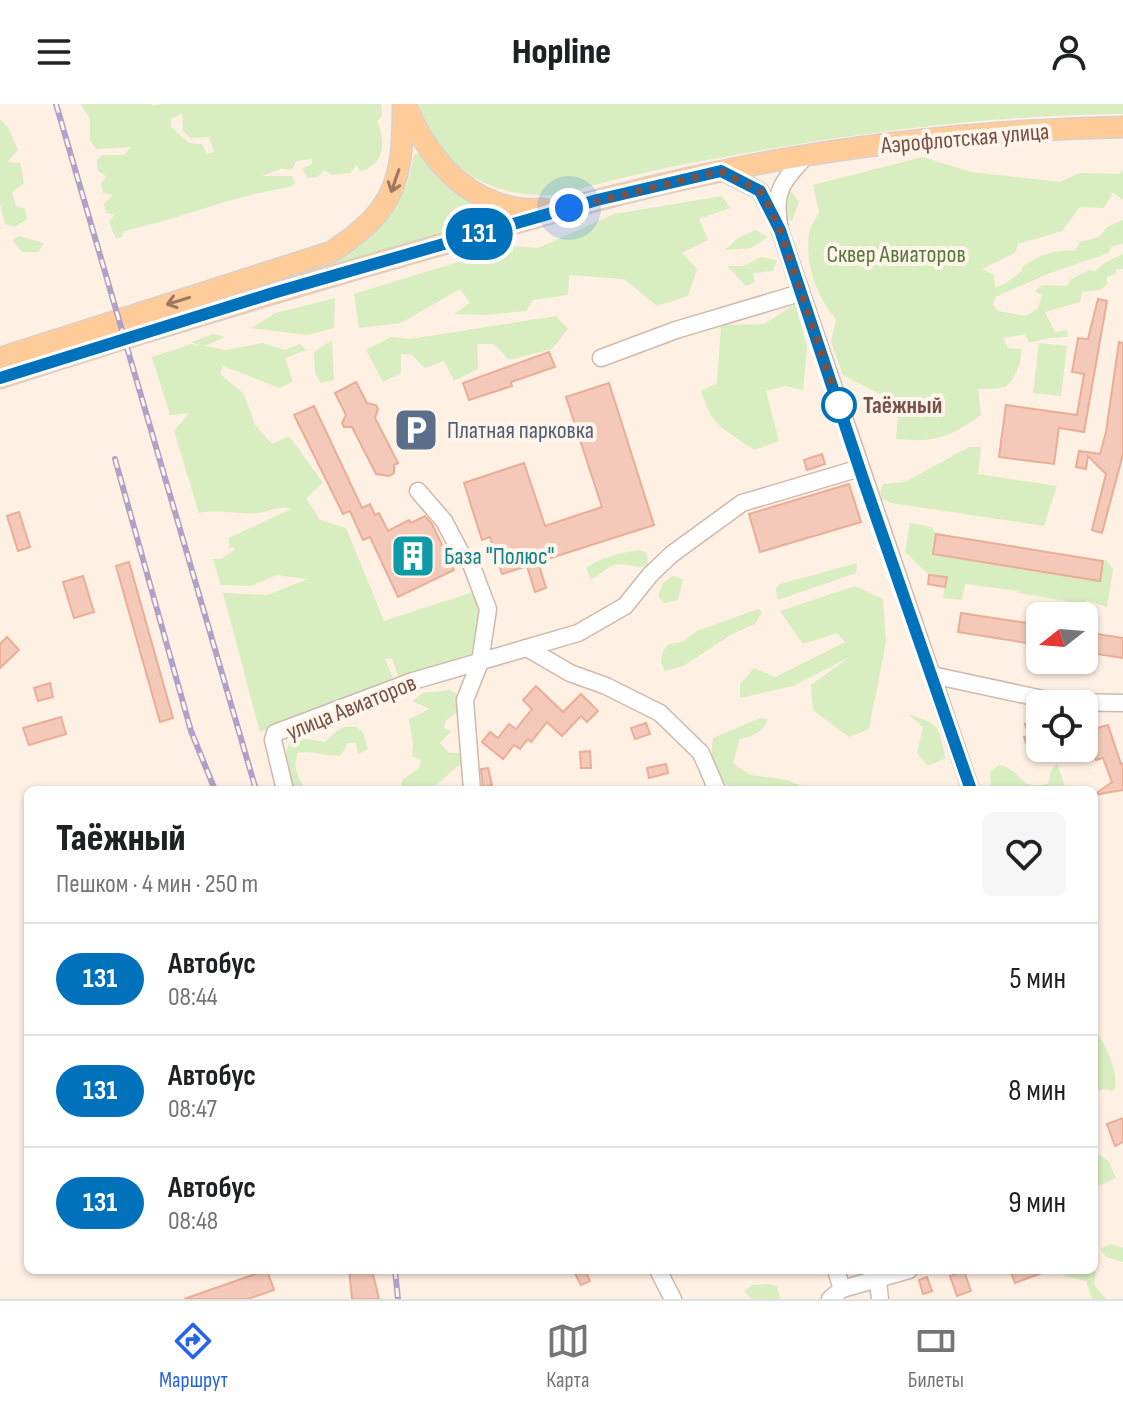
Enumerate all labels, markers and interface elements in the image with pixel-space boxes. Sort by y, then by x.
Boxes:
icon: menu [32,30,76,74]
icon: person [1047,30,1091,74]
text: Hopline [512,31,611,74]
street label: Аэрофлотская улица [879,117,1050,160]
one-way arrow [387,168,402,193]
your location [549,188,589,228]
line badge: 131 [433,208,525,260]
text: 131 [462,217,496,250]
park label: Сквер Авиаторов [826,240,966,269]
one-way arrow [165,294,191,309]
marker: Таёжный [822,388,856,422]
place label: Таёжный [863,391,942,420]
parking icon: Платная парковка [392,406,440,454]
place label: Платная парковка [447,416,594,445]
building icon: База "Полюс" [389,532,437,580]
place label: База "Полюс" [444,542,555,571]
north arrow [1026,602,1098,674]
map controls [1026,602,1098,762]
street label: улица Авиаторов [282,668,420,747]
button: locate [1026,690,1098,762]
button: heart [982,812,1066,896]
text: Таёжный [56,816,186,861]
text: Пешком · 4 мин · 250 m [56,869,258,900]
text: Автобус [168,946,256,982]
text: 5 мин [1009,961,1066,997]
text: 131 [83,962,117,995]
text: 08:44 [168,982,218,1013]
text: Автобус [168,1058,256,1094]
text: 8 мин [1008,1073,1066,1109]
text: 131 [83,1074,117,1107]
text: 08:47 [168,1094,217,1125]
text: Автобус [168,1170,256,1206]
text: 9 мин [1008,1185,1066,1221]
text: 131 [83,1186,117,1219]
text: 08:48 [168,1206,218,1237]
tab: Маршрут [159,1319,228,1394]
tab: Карта [546,1319,590,1394]
tab: Билеты [908,1319,964,1394]

